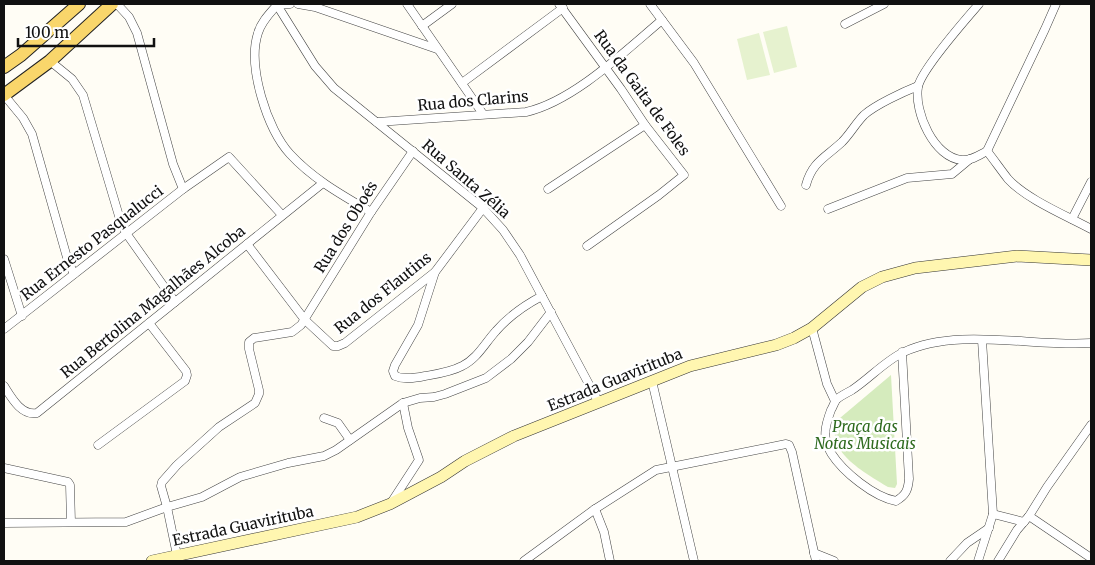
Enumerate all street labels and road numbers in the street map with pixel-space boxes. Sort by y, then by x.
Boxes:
street label: Rua da Gaita de Foles [590,26,694,159]
street label: Rua dos Clarins [417,86,529,115]
street label: Rua Santa Zélia [418,135,514,222]
street label: Rua dos Oboés [310,177,381,276]
street label: Rua Ernesto Pasqualucci [17,181,167,304]
street label: Rua Bertolina Magalhães Alcoba [57,221,249,382]
street label: Rua dos Flautins [330,248,435,337]
street label: Estrada Guavirituba [545,344,685,415]
street label: Estrada Guavirituba [171,501,315,550]

